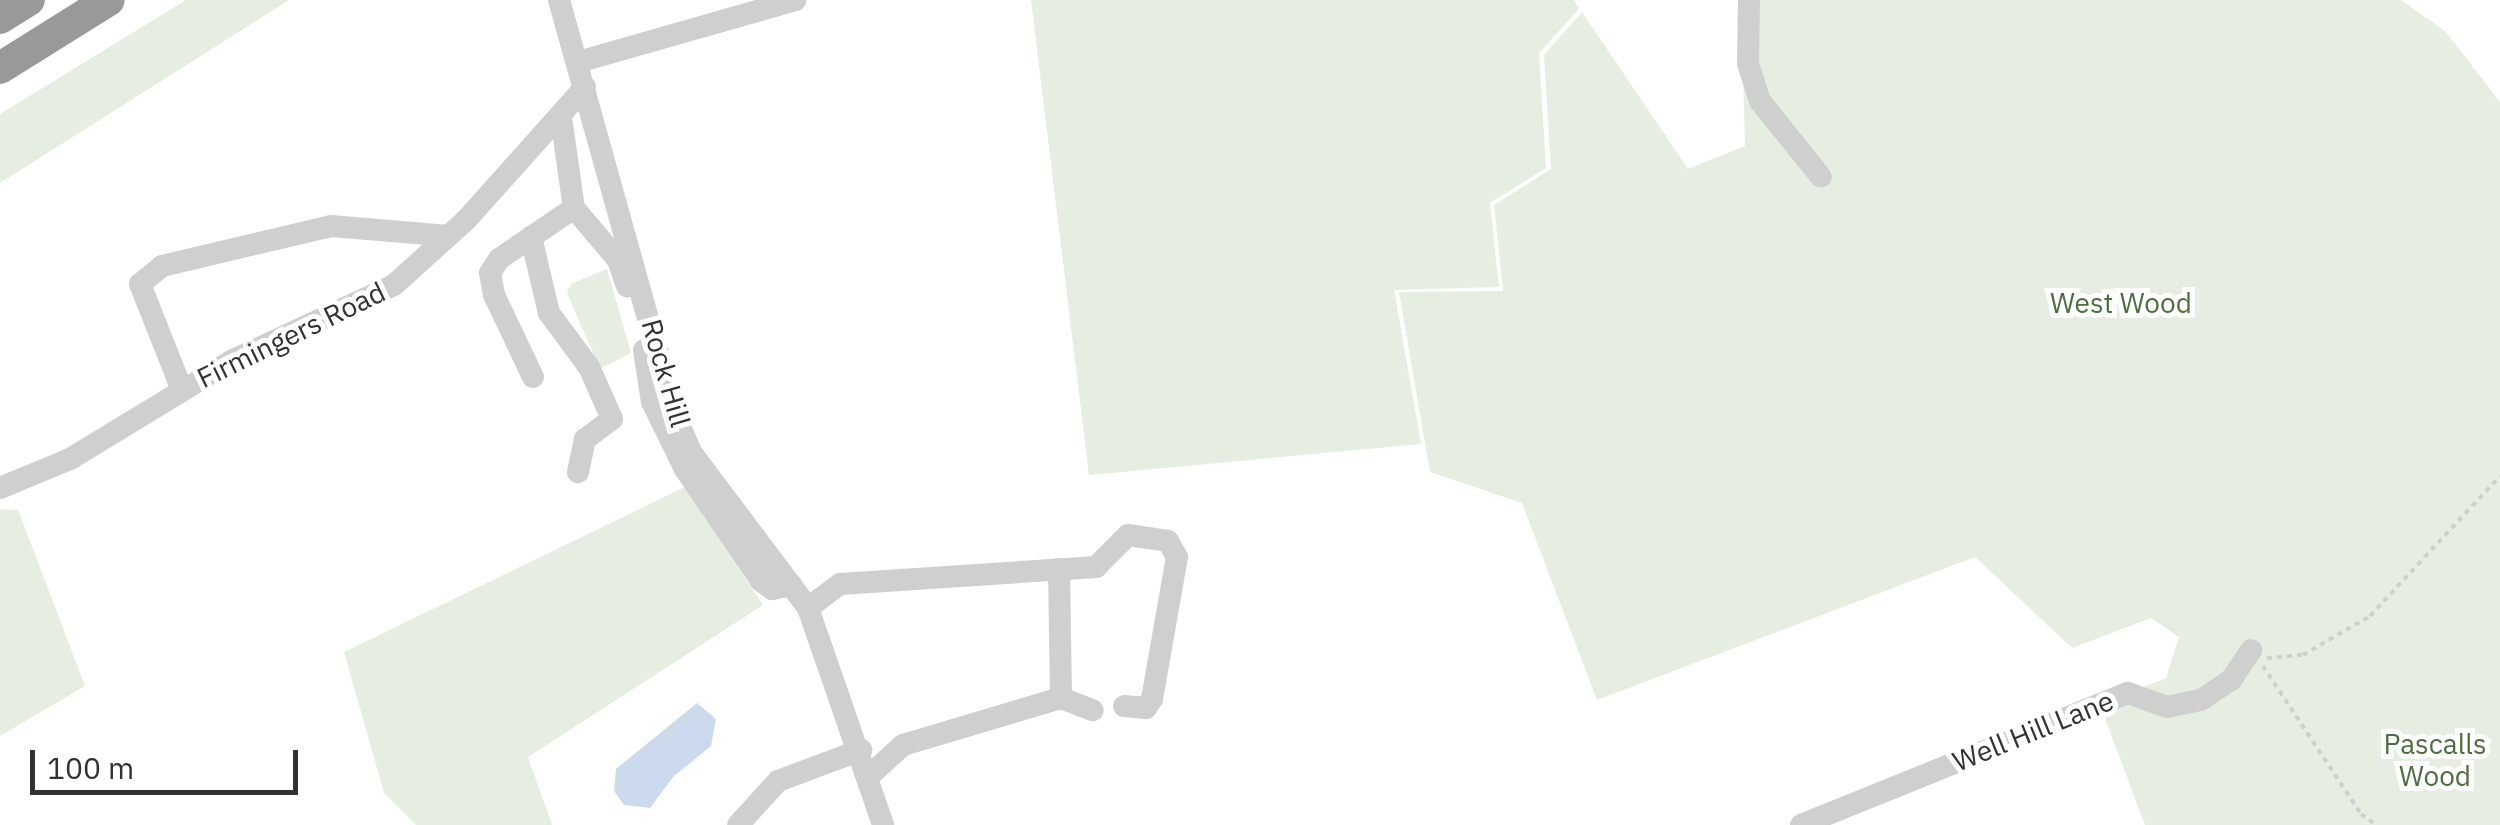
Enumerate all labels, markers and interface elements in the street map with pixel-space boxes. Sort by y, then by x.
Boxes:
street label: Firmingers Road [191,275,391,395]
park label: West Wood [2050,286,2192,320]
street label: Rock Hill [635,315,697,431]
street label: Well Hill Lane [1948,684,2118,778]
park label: Pascalls Wood [2383,727,2487,793]
scale bar [35,730,302,792]
text: 100 m [47,748,134,787]

